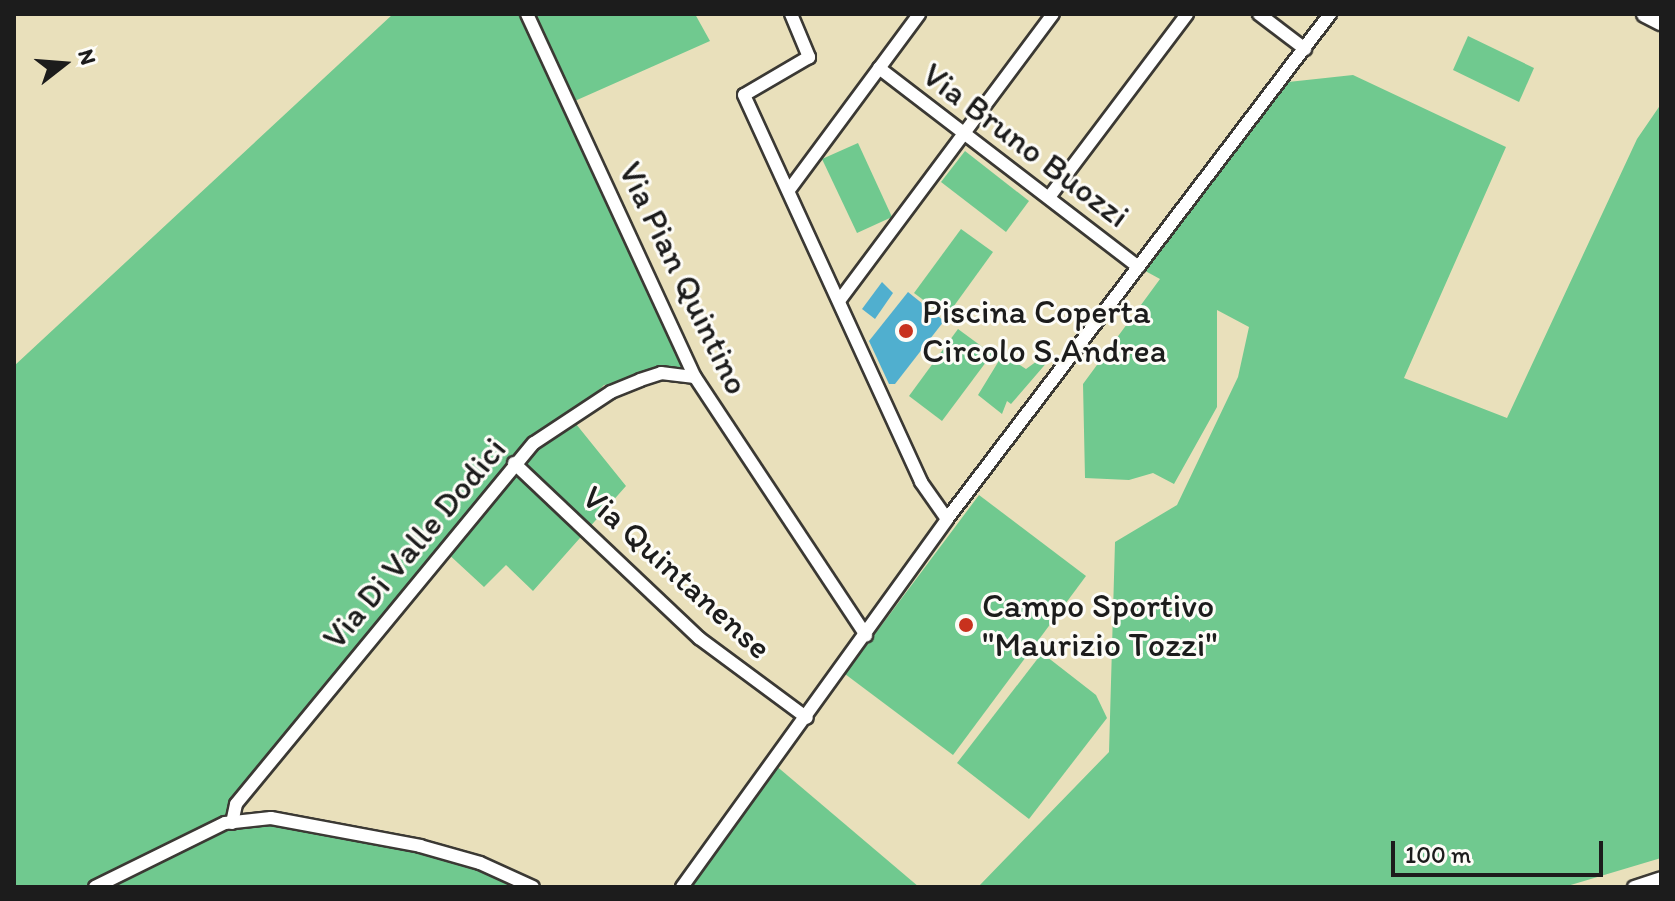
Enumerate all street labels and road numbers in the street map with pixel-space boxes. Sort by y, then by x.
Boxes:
street label: Via Bruno Buozzi [915,54,1137,236]
street label: Via Pian Quintino [610,155,758,401]
street label: Via Di Valle Dodici [314,429,514,657]
street label: Via Quintanense [574,476,780,668]

